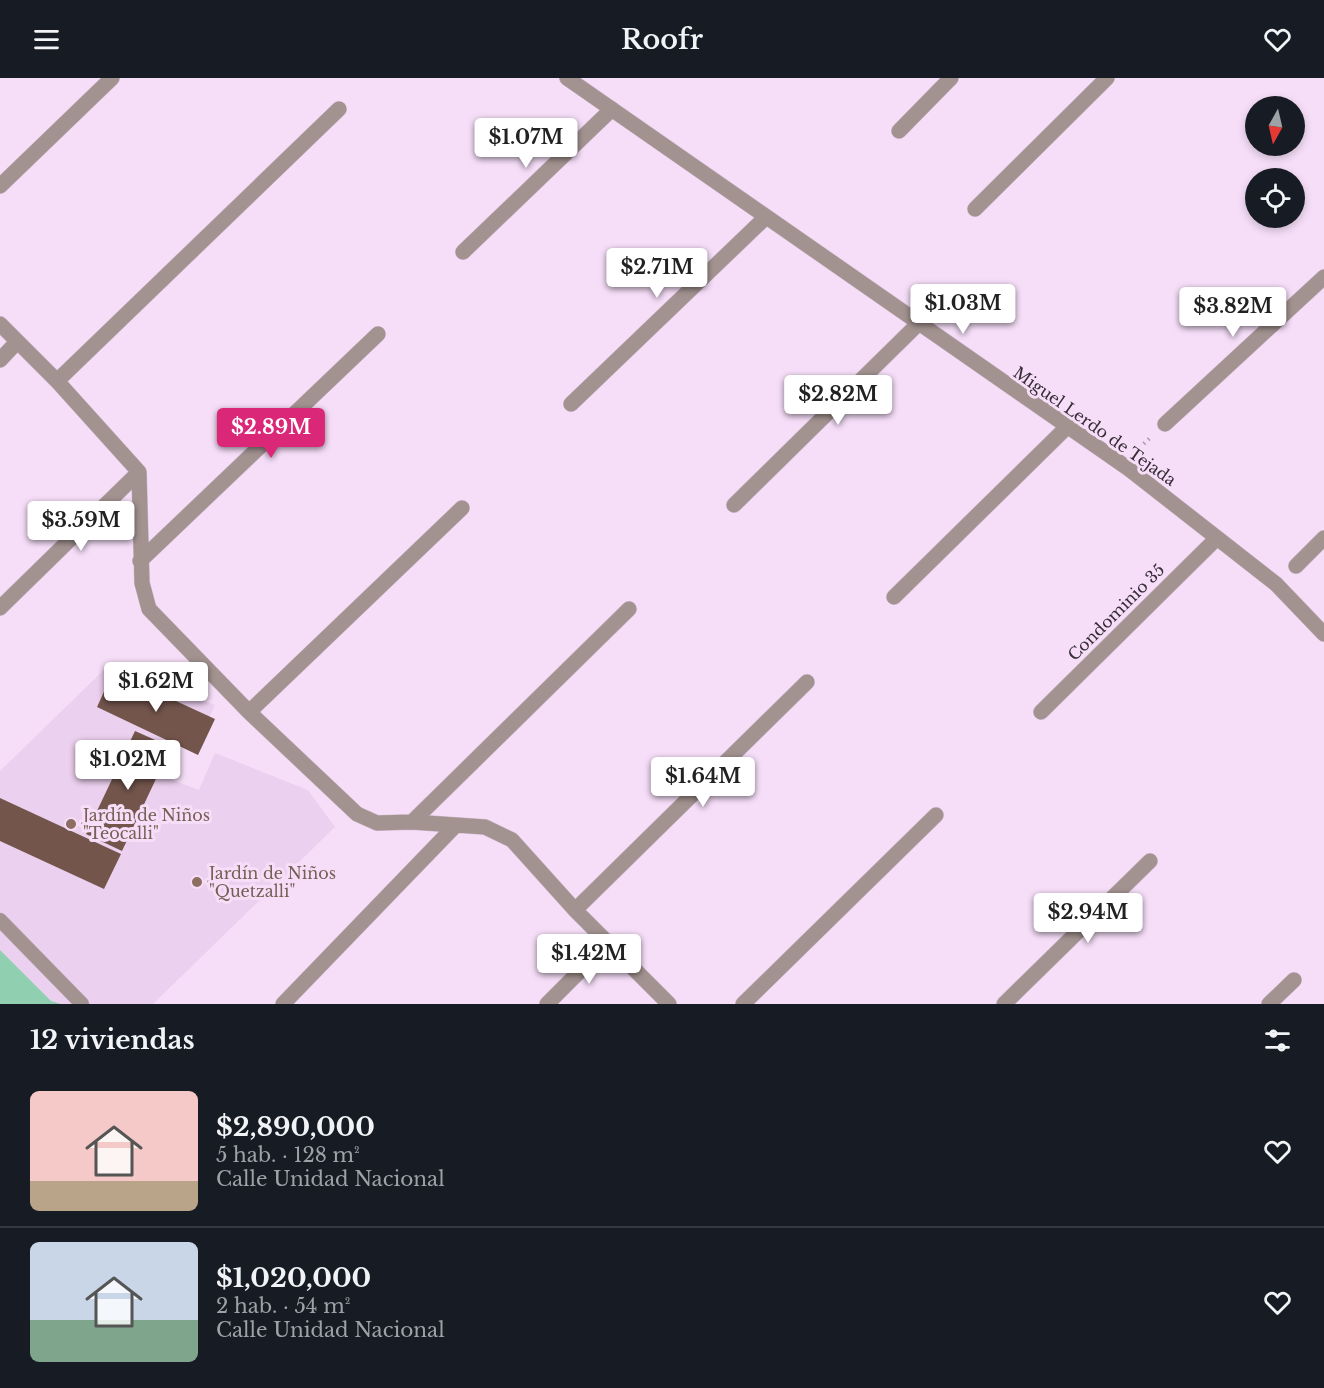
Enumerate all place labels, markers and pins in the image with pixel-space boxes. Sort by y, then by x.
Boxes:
pin: $1.07M [477,118,575,169]
pin: $2.71M [608,248,706,299]
pin: $1.03M [914,284,1012,335]
pin: $3.82M [1184,287,1282,338]
pin: $2.82M [789,375,887,426]
pin: $2.89M [222,408,320,459]
pin: $3.59M [32,501,130,552]
pin: $1.62M [107,662,205,713]
pin: $1.02M [79,740,177,791]
pin: $1.64M [654,757,752,808]
place label: Jardín de Niños "Teocalli" [81,805,210,843]
marker: Jardín de Niños "Teocalli" [64,817,78,831]
place label: Jardín de Niños "Quetzalli" [207,863,336,901]
marker: Jardín de Niños "Quetzalli" [190,875,204,889]
pin: $2.94M [1039,893,1137,944]
pin: $1.42M [540,934,638,985]

